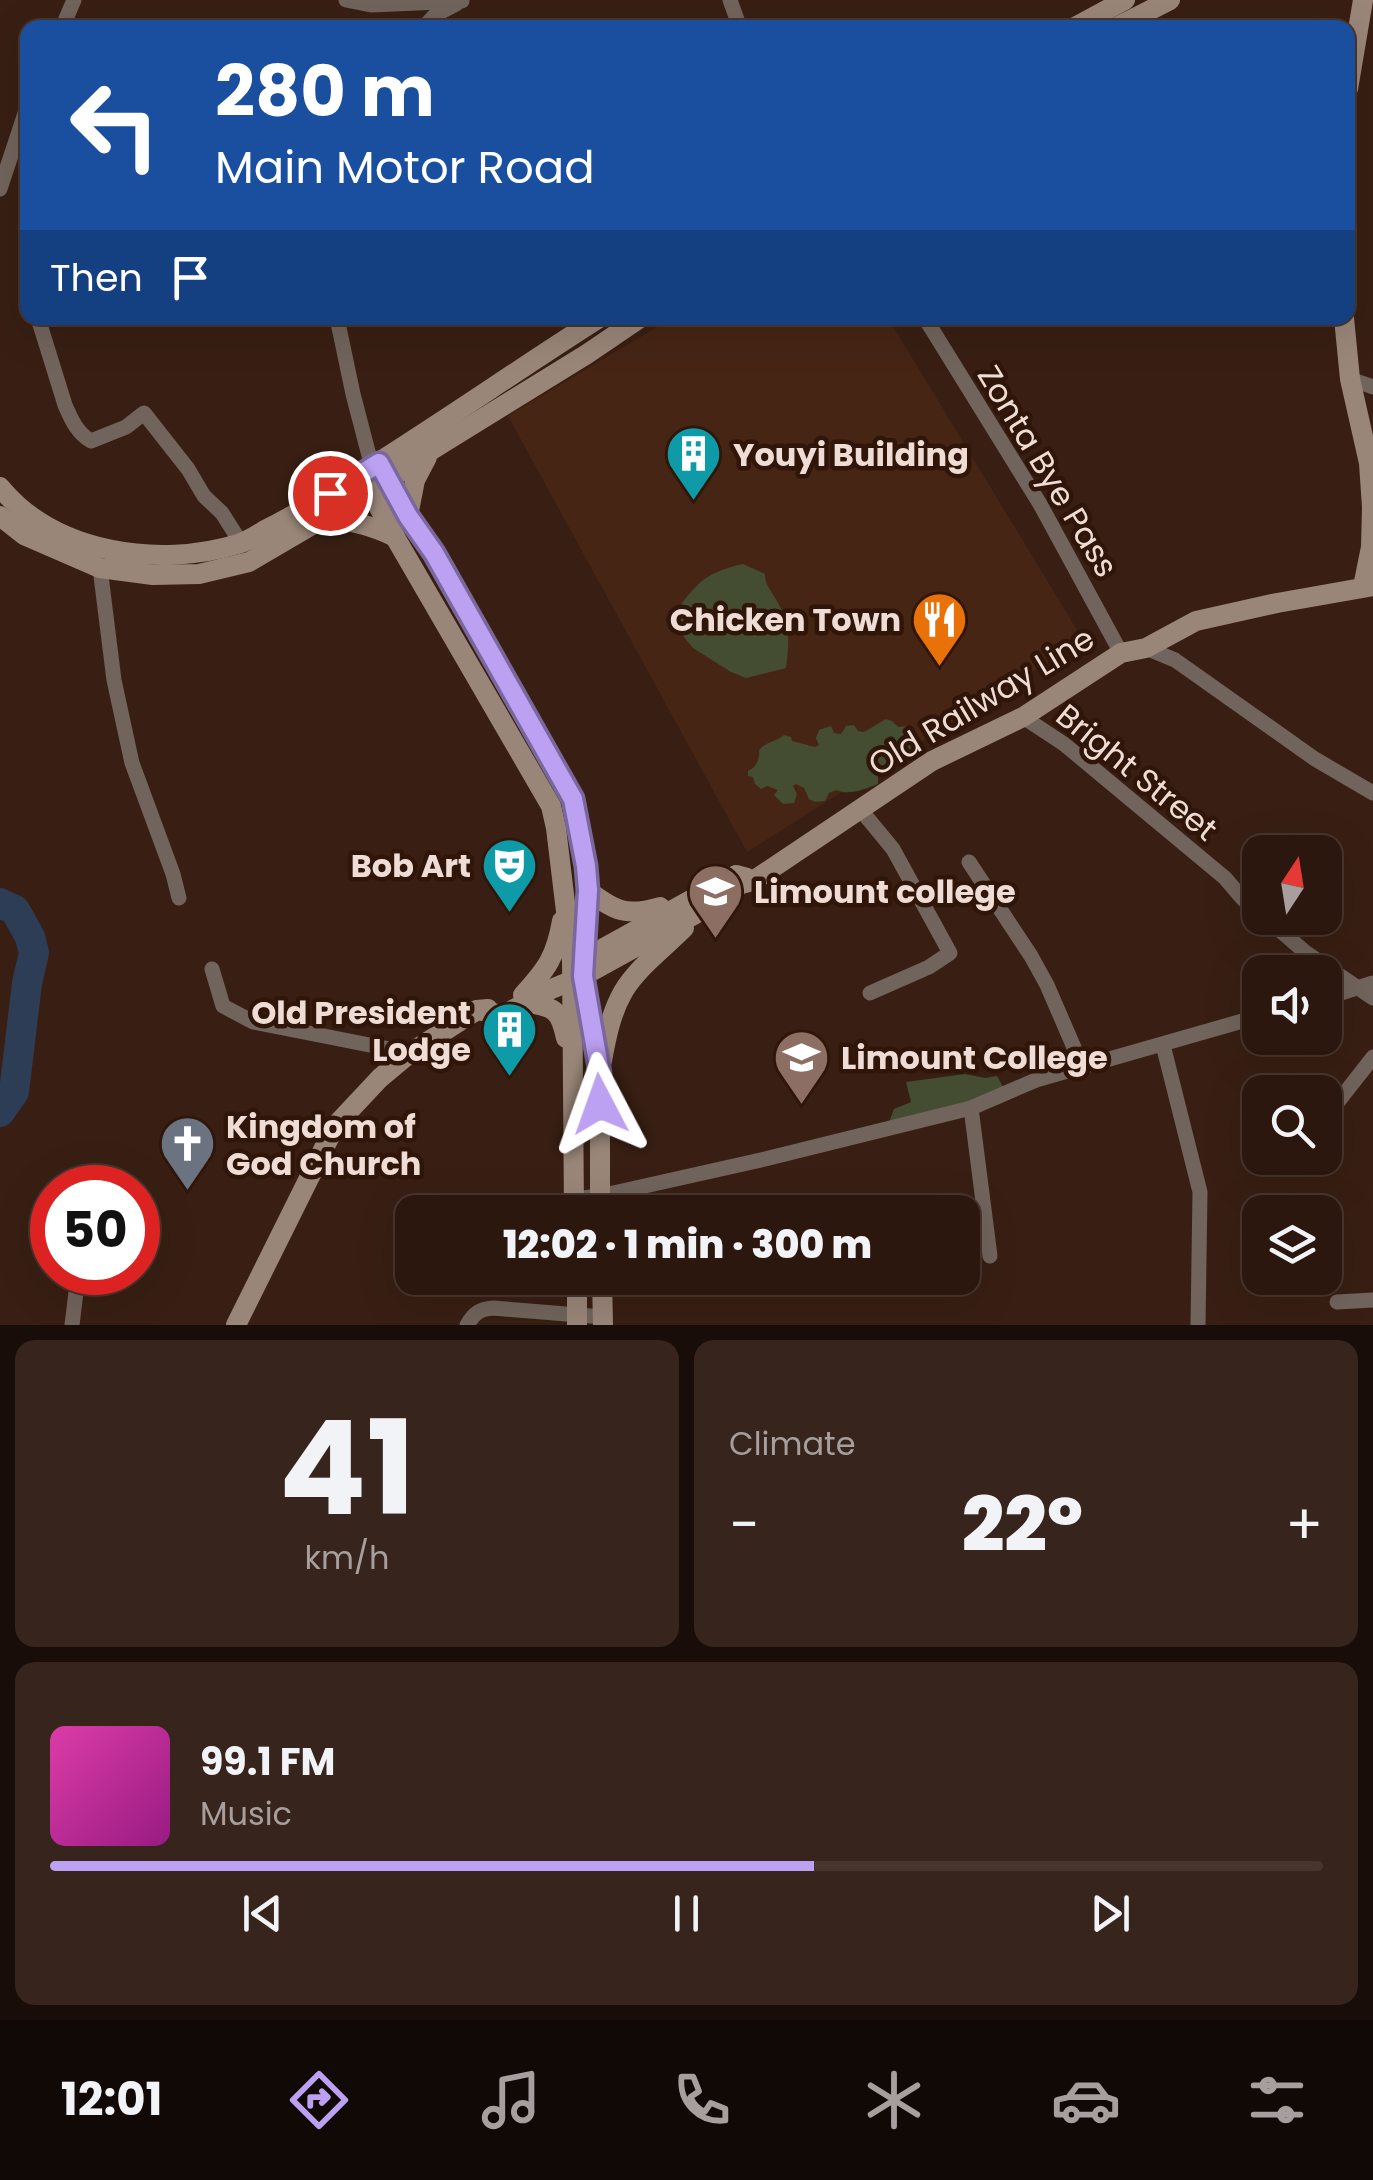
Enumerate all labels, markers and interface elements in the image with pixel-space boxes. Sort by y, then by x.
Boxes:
text: 280 m [215,42,435,141]
icon: left [50,60,180,190]
text: Main Motor Road [215,136,595,199]
icon: arrive [163,250,218,305]
text: Then [50,251,143,304]
street label: Zonta Bye Pass [967,357,1129,585]
building icon: Youyi Building [664,424,724,503]
place label: Youyi Building [733,432,969,477]
pin [288,451,373,536]
icon: arrive [303,466,358,521]
restaurant icon: Chicken Town [910,589,970,668]
place label: Chicken Town [670,597,901,642]
street label: Old Railway Line [859,616,1103,786]
street label: Bright Street [1047,693,1227,851]
theatre icon: Bob Art [480,835,540,914]
north arrow [1242,835,1342,935]
map controls [1242,835,1342,1295]
place label: Bob Art [351,843,471,888]
school or university icon: Limount college [685,861,745,940]
place label: Limount college [754,869,1016,914]
button: sound [1242,955,1342,1055]
place label: Old President Lodge [251,990,471,1072]
building icon: Old President Lodge [480,1000,540,1079]
school or university icon: Limount College [772,1027,832,1106]
place label: Limount College [841,1035,1108,1080]
position arrow [548,1052,652,1156]
button: search [1242,1075,1342,1175]
place label: Kingdom of God Church [226,1104,421,1186]
church icon: Kingdom of God Church [157,1114,217,1193]
speed limit sign: 50 [30,1165,160,1295]
button: layers [1242,1195,1342,1295]
text: 12:02 · 1 min · 300 m [503,1218,872,1271]
text: 41 [279,1377,415,1560]
text: Climate [729,1421,856,1466]
text: 22° [962,1472,1083,1577]
text: − [729,1486,759,1563]
text: + [1285,1486,1323,1563]
text: km/h [304,1535,390,1580]
text: 99.1 FM [200,1735,335,1788]
text: Music [200,1791,292,1836]
icon: previous [235,1886,290,1941]
icon: pause [659,1886,714,1941]
icon: next [1083,1886,1138,1941]
icon: directions [284,2065,354,2135]
icon: music [476,2065,546,2135]
icon: phone [667,2065,737,2135]
icon: climate [859,2065,929,2135]
icon: car [1051,2065,1121,2135]
icon: filters [1242,2065,1312,2135]
text: 12:01 [61,2068,162,2131]

